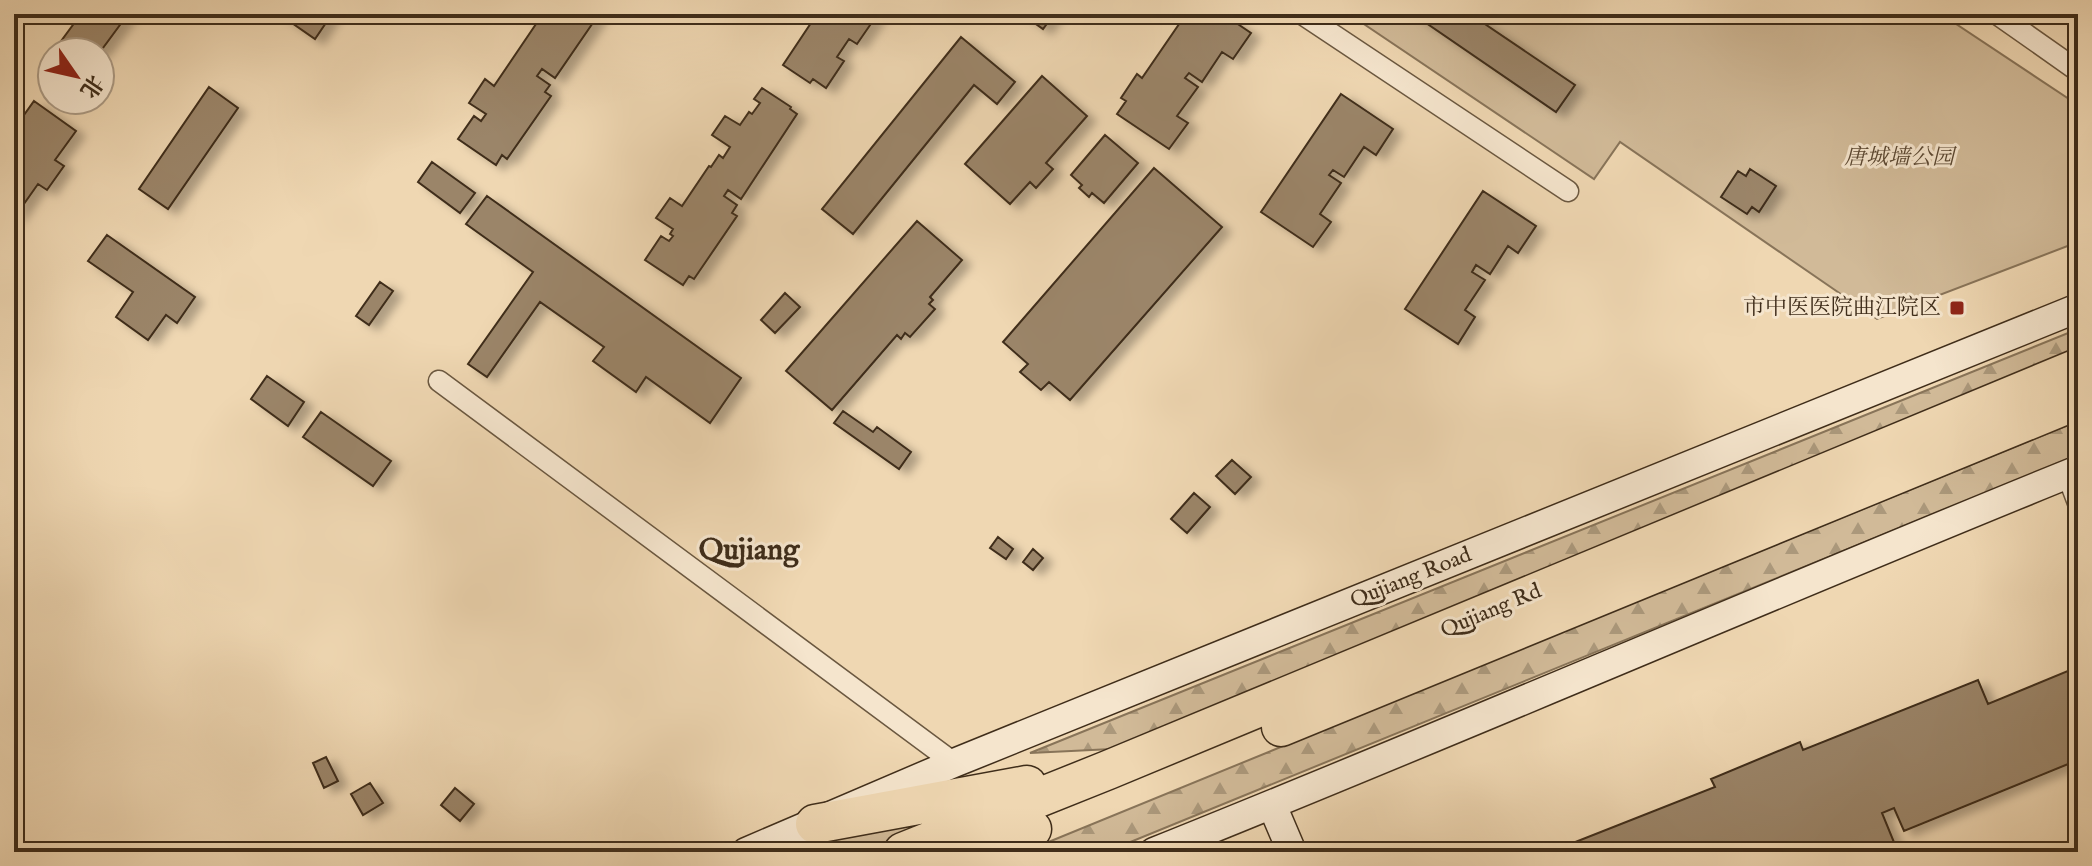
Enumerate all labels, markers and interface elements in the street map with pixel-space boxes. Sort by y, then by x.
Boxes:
north arrow [36,36,116,116]
text: 北 [73,69,109,103]
park label: 唐城墙公园 [1844,144,1957,172]
place label: 市中医医院曲江院区 [1743,294,1941,322]
marker: 市中医医院曲江院区 [1948,299,1966,317]
district label: Qujiang [699,532,801,570]
street label: Qujiang Road [1346,541,1476,615]
street label: Qujiang Rd [1436,577,1546,645]

